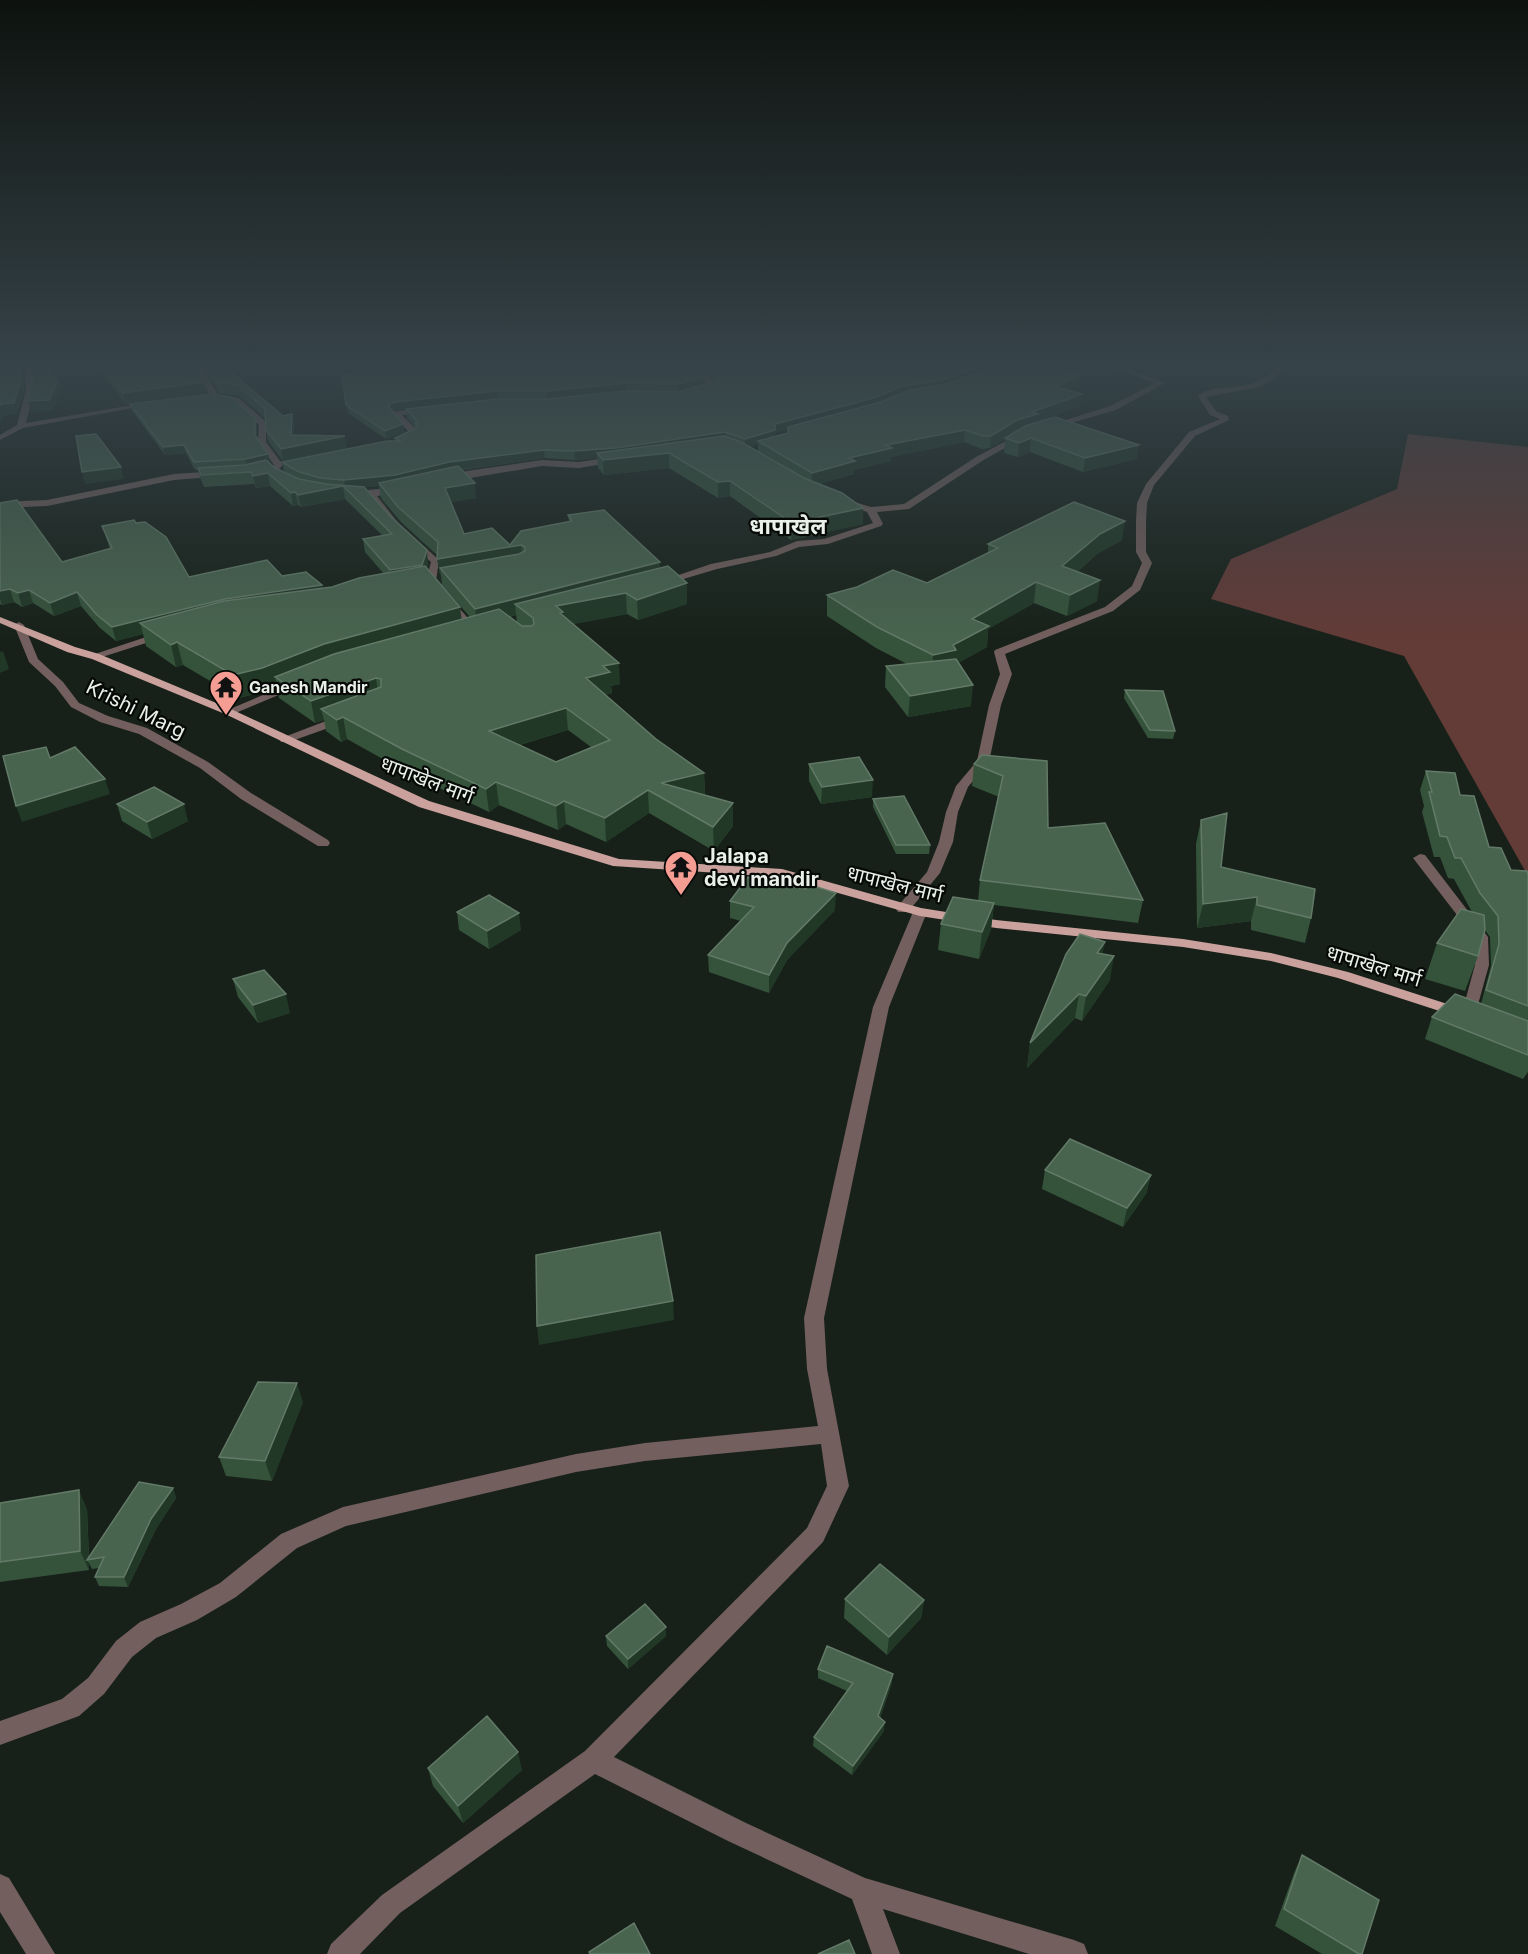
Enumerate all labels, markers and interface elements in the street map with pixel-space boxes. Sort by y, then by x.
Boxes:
district label: धापाखेल [749,513,827,539]
temple icon: Ganesh Mandir [208,669,244,716]
street label: Krishi Marg [82,675,190,743]
place label: Ganesh Mandir [249,677,368,697]
street label: धापाखेल मार्ग [377,751,478,809]
place label: Jalapa devi mandir [704,844,819,891]
temple icon: Jalapa devi mandir [663,849,699,896]
street label: धापाखेल मार्ग [845,861,946,908]
street label: धापाखेल मार्ग [1324,940,1425,992]

